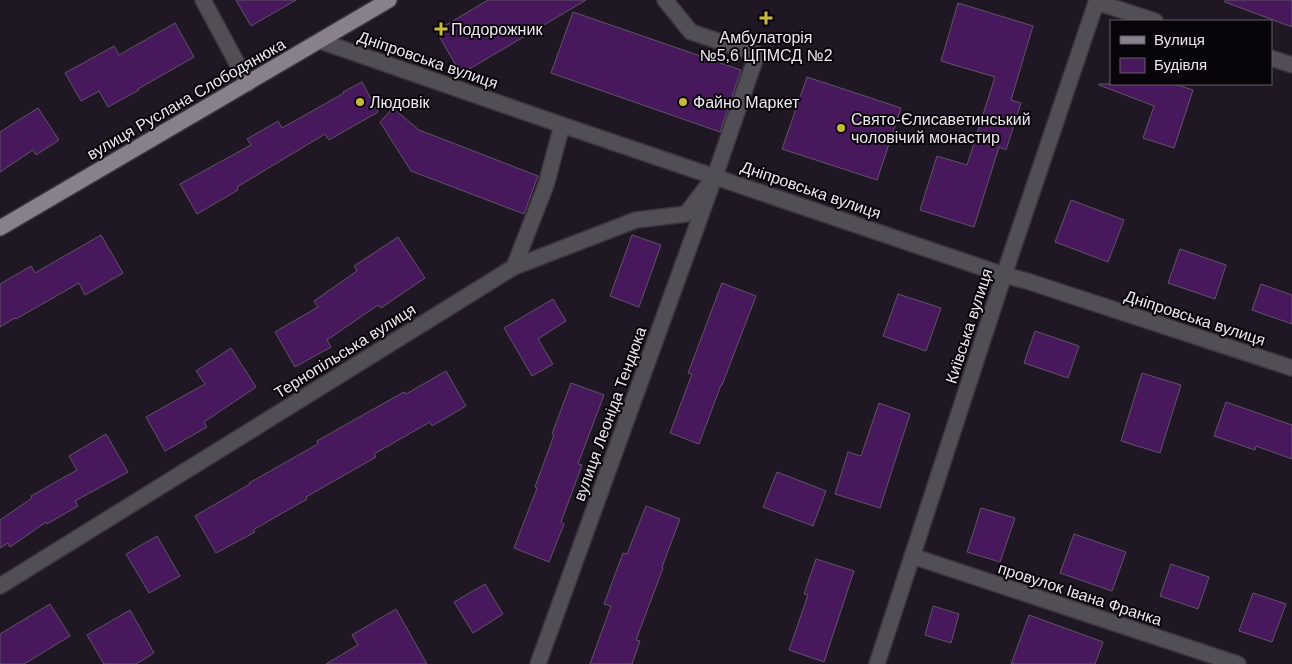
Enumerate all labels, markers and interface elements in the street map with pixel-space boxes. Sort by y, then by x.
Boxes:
marker: Амбулаторія №5,6 ЦПМСД №2 [759,11,773,25]
legend [1110,20,1272,85]
place label: Подорожник [451,21,543,38]
marker: Подорожник [435,23,447,35]
street label: Дніпровська вулиця [356,28,500,92]
place label: Амбулаторія №5,6 ЦПМСД №2 [699,29,833,64]
text: Вулиця [1154,31,1205,48]
street label: вулиця Руслана Слободянюка [84,35,288,163]
text: Будівля [1154,56,1207,73]
place label: Людовік [370,94,430,111]
place label: Файно Маркет [693,94,800,111]
marker: Людовік [354,96,366,108]
marker: Файно Маркет [677,96,689,108]
place label: Свято-Єлисаветинський чоловічий монастир [851,111,1031,146]
marker: Свято-Єлисаветинський чоловічий монастир [835,122,847,134]
street label: Дніпровська вулиця [739,158,883,222]
street label: Київська вулиця [942,266,996,386]
street label: Дніпровська вулиця [1123,287,1267,349]
street label: Тернопільська вулиця [271,301,419,401]
street label: вулиця Леоніда Тендюка [571,325,649,503]
street label: провулок Івана Франка [996,559,1164,629]

